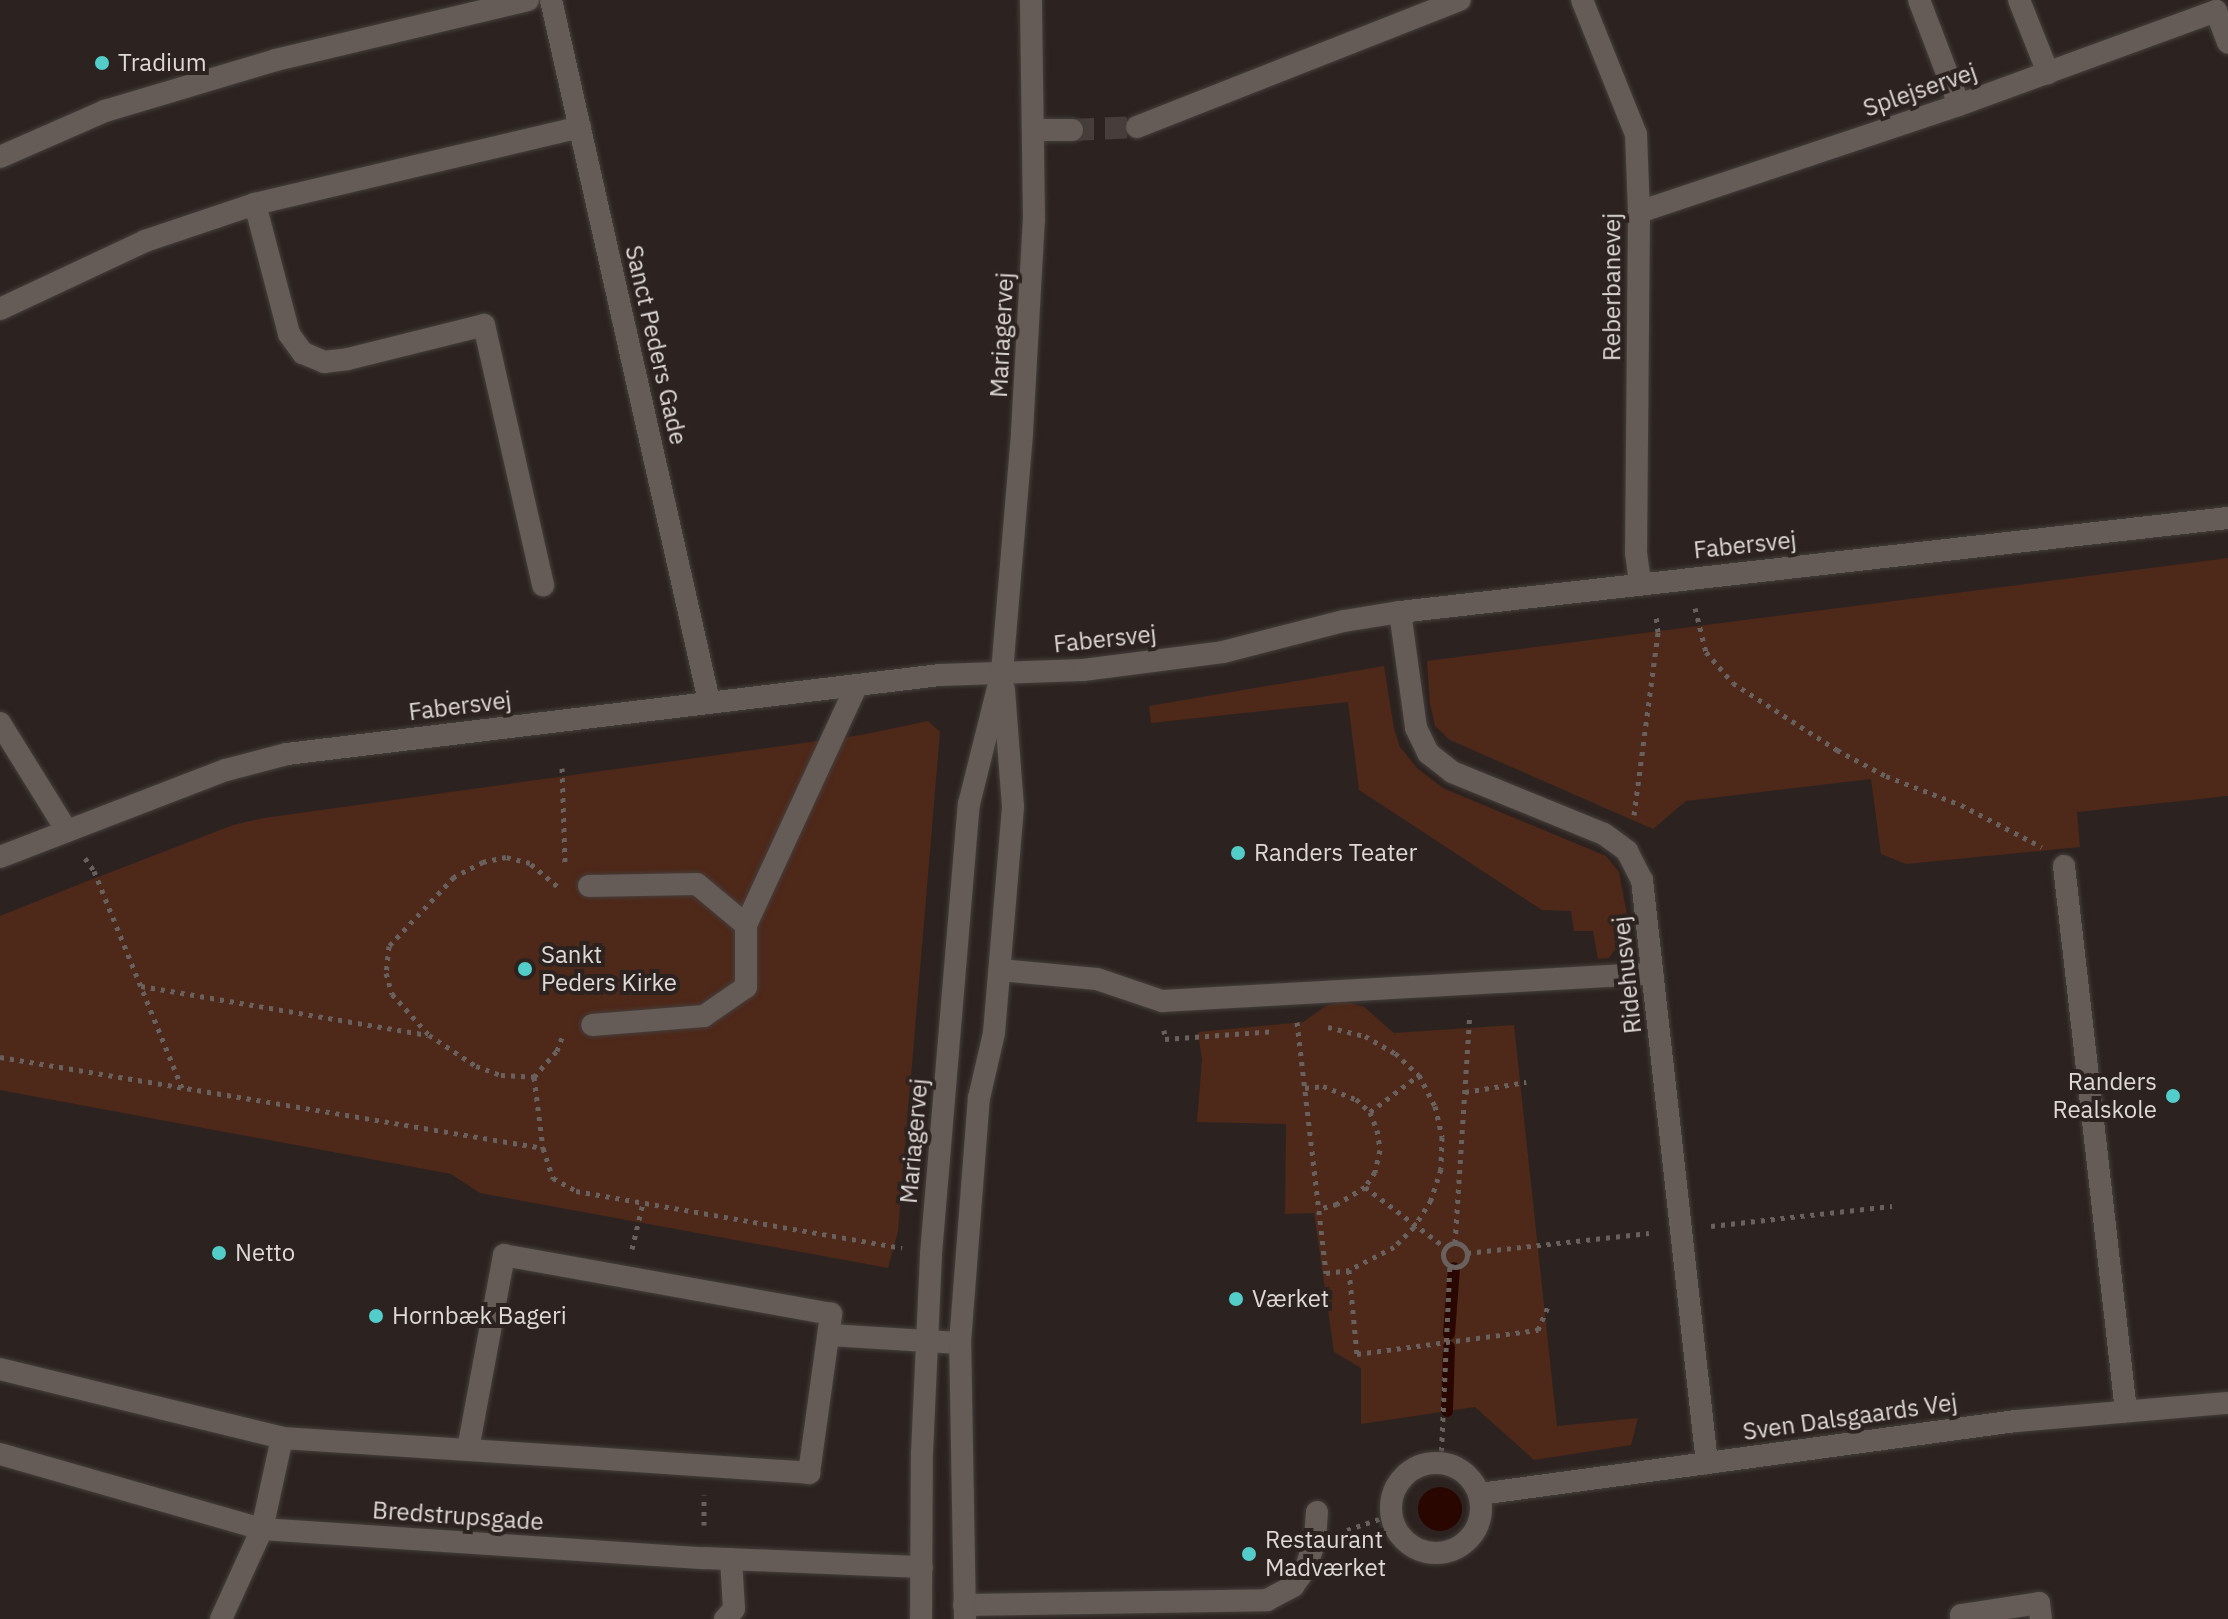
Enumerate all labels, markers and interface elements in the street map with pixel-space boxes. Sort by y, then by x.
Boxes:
place label: Tradium [118,49,207,77]
marker: Tradium [93,54,111,72]
street label: Splejservej [1859,57,1981,123]
street label: Reberbanevej [1598,213,1626,361]
street label: Sanct Peders Gade [619,243,693,447]
street label: Mariagervej [984,272,1020,398]
street label: Fabersvej [1692,525,1798,565]
street label: Fabersvej [1052,619,1158,659]
street label: Fabersvej [407,685,513,727]
place label: Randers Teater [1254,839,1417,867]
marker: Randers Teater [1229,844,1247,862]
street label: Ridehusvej [1607,915,1647,1035]
place label: Sankt Peders Kirke [541,941,677,997]
marker: Sankt Peders Kirke [516,960,534,978]
place label: Randers Realskole [2052,1068,2157,1124]
street label: Mariagervej [894,1077,934,1205]
marker: Randers Realskole [2164,1087,2182,1105]
place label: Netto [235,1239,295,1267]
marker: Netto [210,1244,228,1262]
place label: Værket [1252,1285,1329,1313]
marker: Værket [1227,1290,1245,1308]
place label: Hornbæk Bageri [392,1302,567,1330]
marker: Hornbæk Bageri [367,1307,385,1325]
street label: Sven Dalsgaards Vej [1741,1388,1959,1446]
street label: Bredstrupsgade [371,1496,545,1536]
place label: Restaurant Madværket [1265,1526,1386,1582]
marker: Restaurant Madværket [1240,1545,1258,1563]

